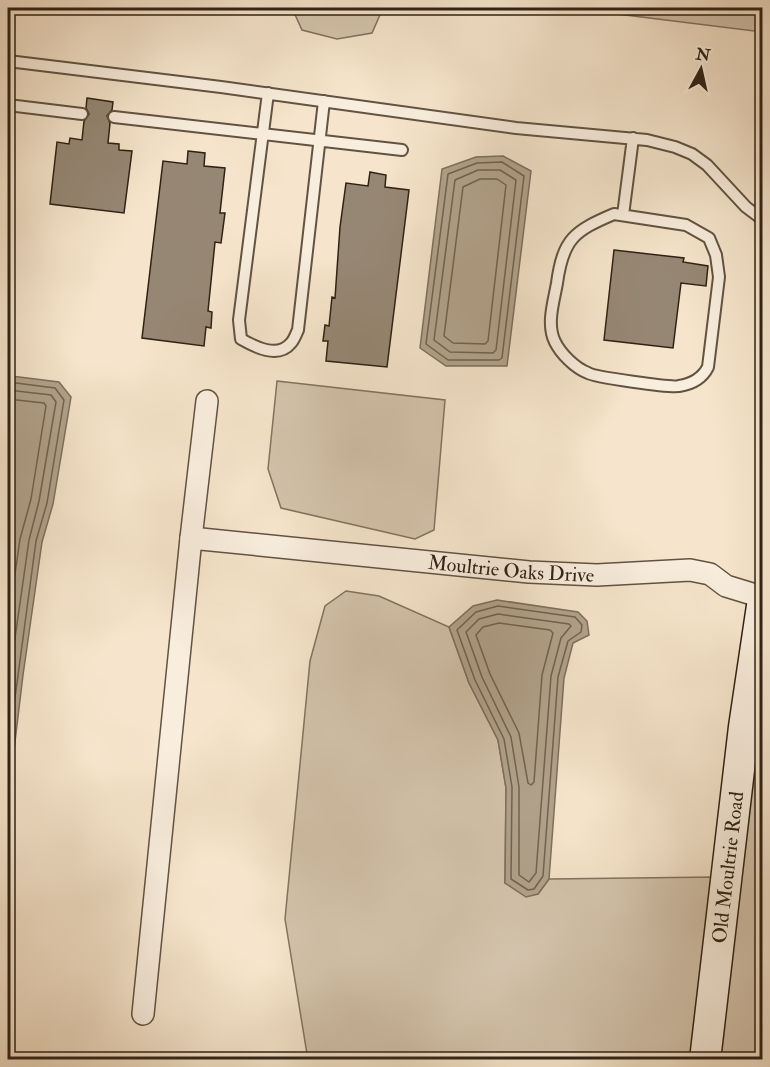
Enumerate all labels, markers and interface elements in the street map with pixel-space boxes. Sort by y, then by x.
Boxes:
north arrow [671,39,731,99]
text: N [693,44,712,66]
street label: Moultrie Oaks Drive [427,549,595,587]
street label: Old Moultrie Road [706,790,749,945]

